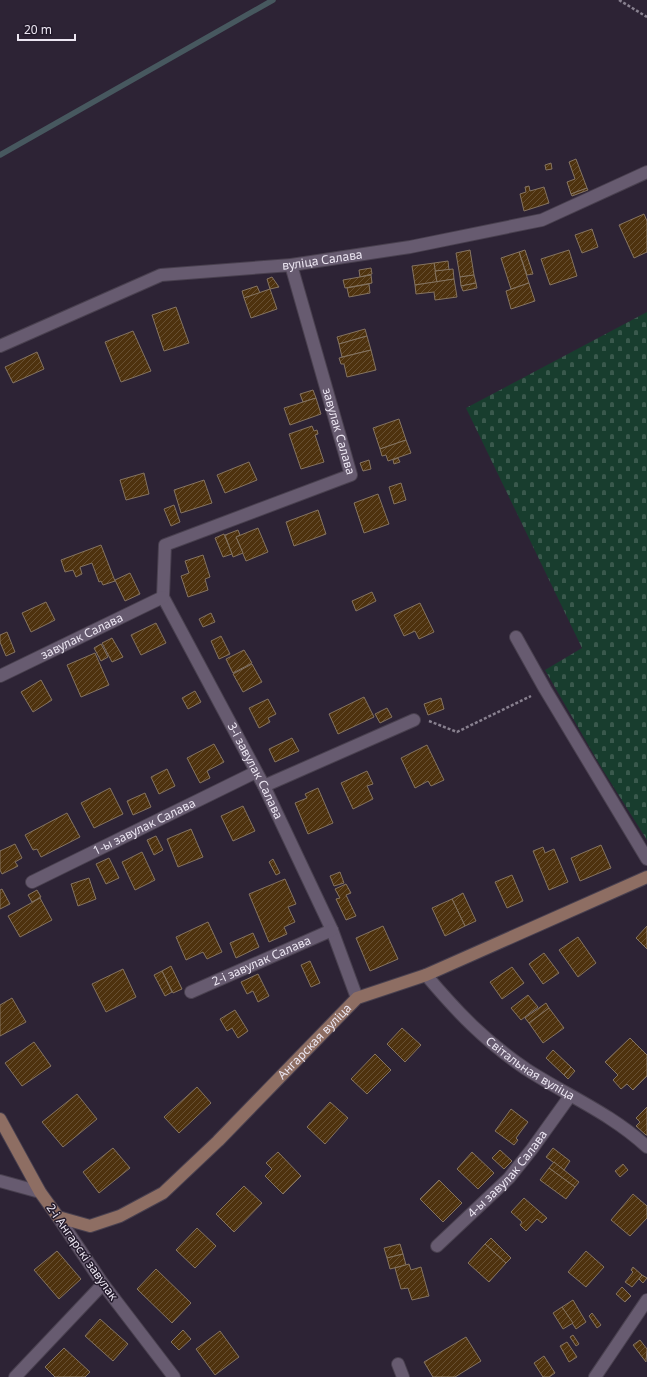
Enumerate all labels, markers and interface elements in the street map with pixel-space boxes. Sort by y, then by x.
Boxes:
scale bar [18,16,75,42]
text: 20 m [24,21,52,38]
street label: вуліца Салава [281,245,364,274]
street label: завулак Салава [319,386,359,477]
street label: завулак Салава [38,609,126,663]
street label: 3-і завулак Салава [224,719,287,822]
street label: 1-ы завулак Салава [90,794,198,859]
street label: 2-і завулак Салава [209,931,313,990]
street label: Ангарская вуліца [274,1000,355,1083]
street label: Світальная вуліца [482,1032,578,1104]
street label: 4-ы завулак Салава [463,1127,551,1221]
street label: 2-і Ангарскі завулак [43,1200,123,1304]

